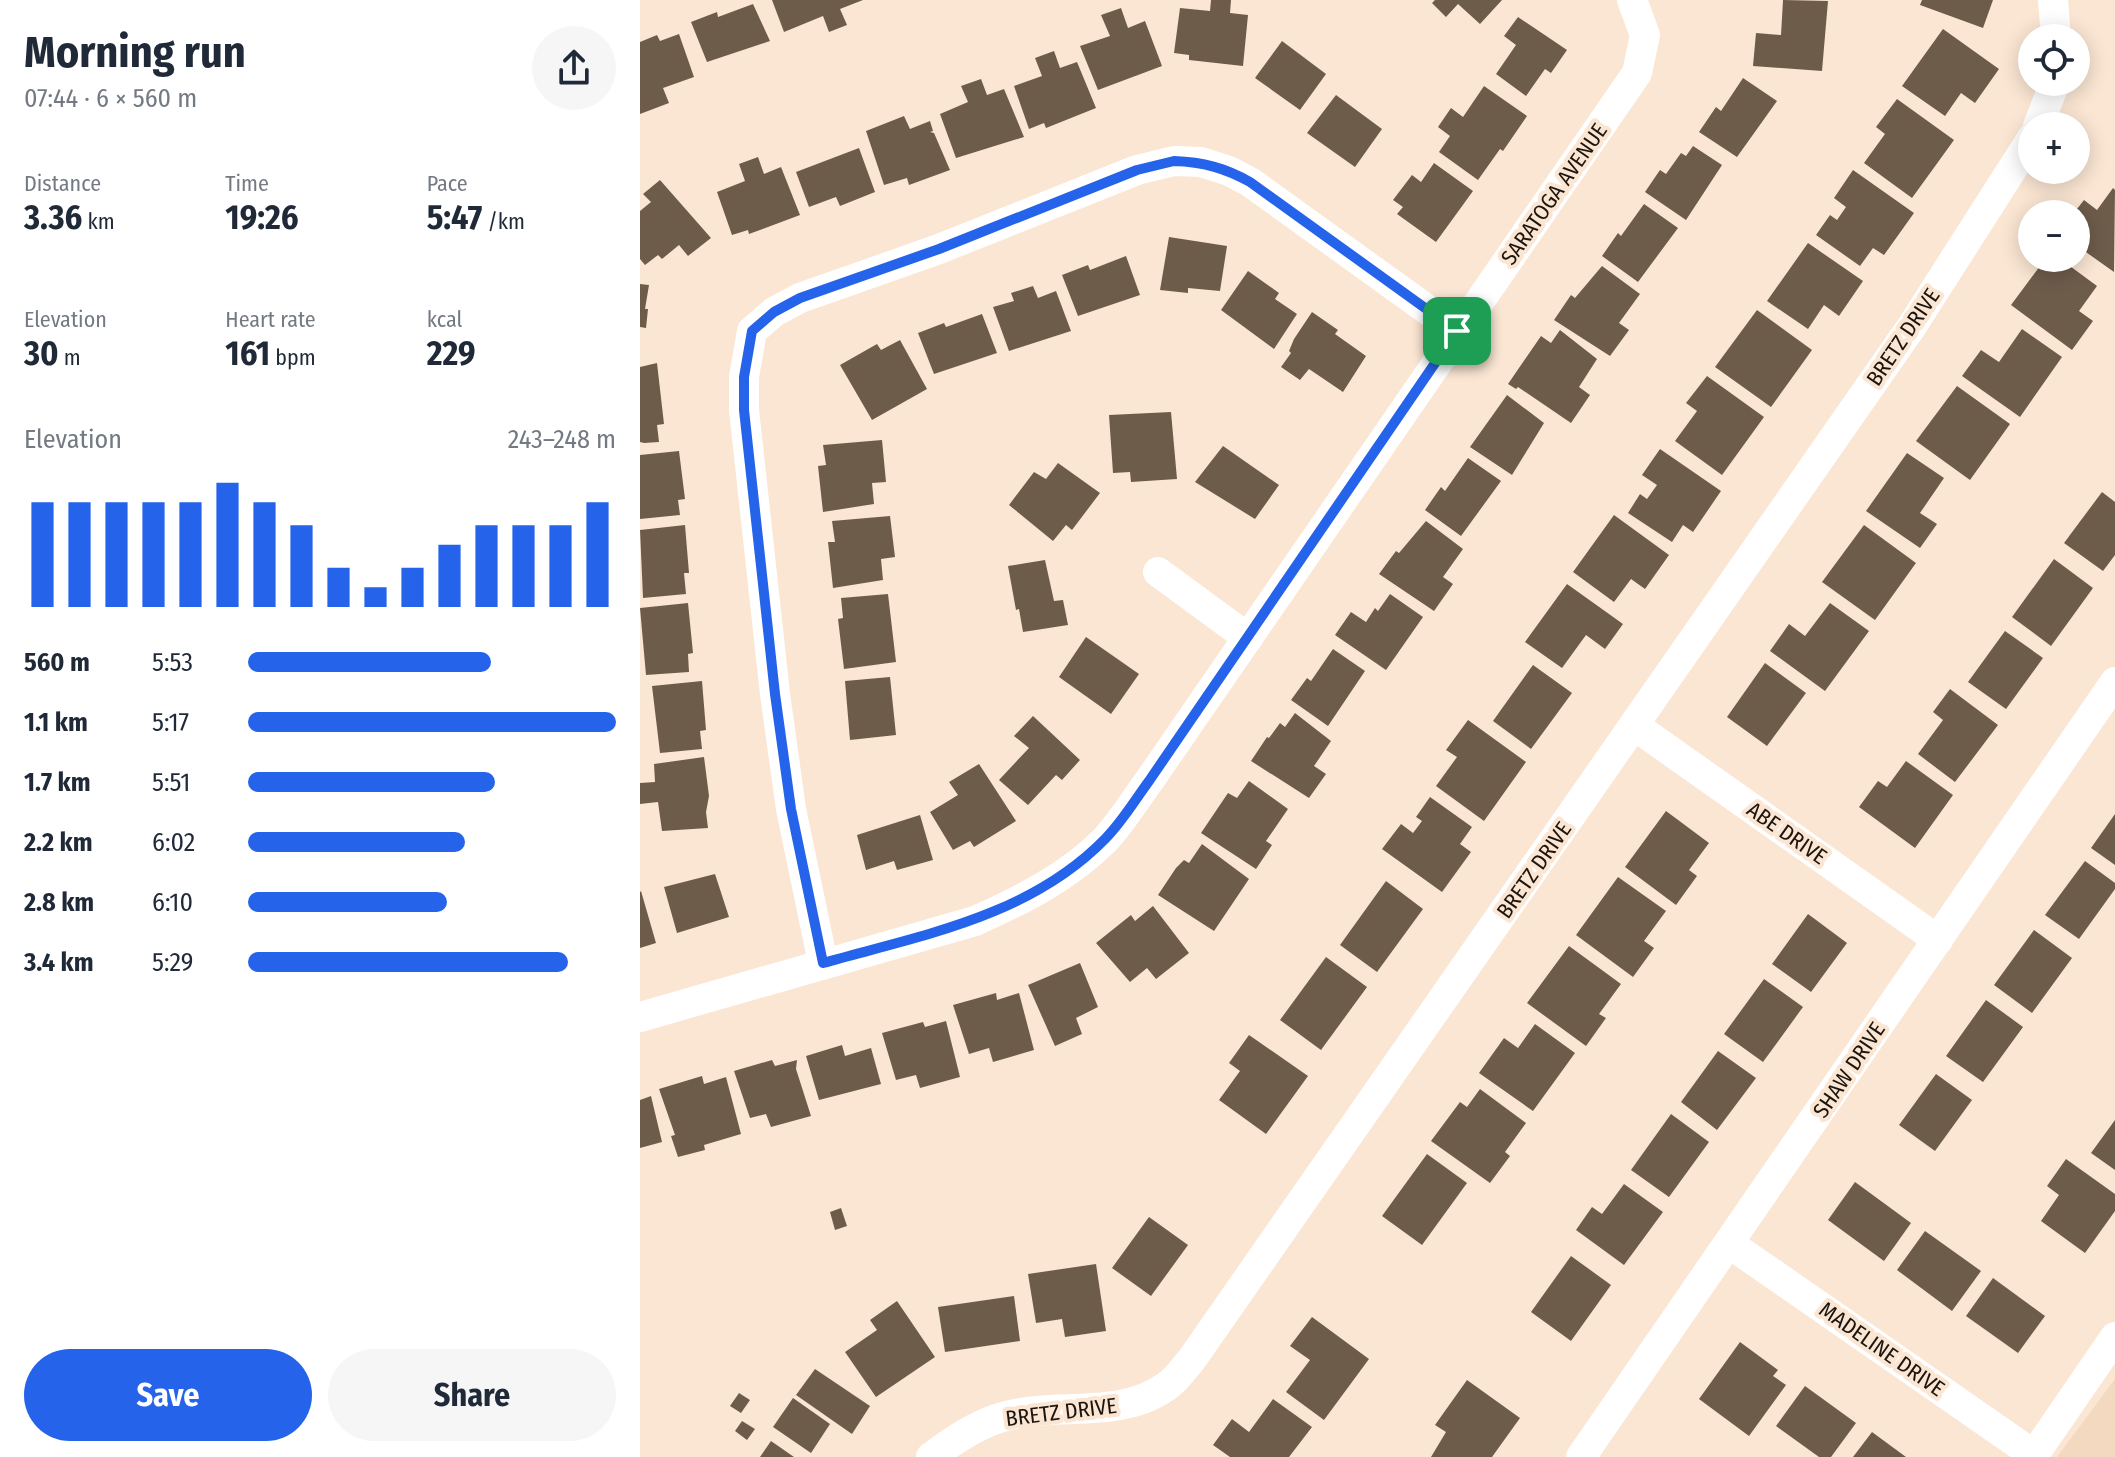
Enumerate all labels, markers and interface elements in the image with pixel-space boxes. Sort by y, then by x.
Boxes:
map controls [2018,24,2090,272]
button: locate [2018,24,2090,96]
text: Morning run [24,26,246,79]
button: share [532,26,616,110]
text: 07:44 · 6 × 560 m [24,83,197,114]
button: + [2018,112,2090,184]
street label: SARATOGA AVENUE [1495,118,1613,270]
text: Distance [24,170,101,197]
text: Time [225,170,269,197]
text: Pace [427,170,468,197]
text: 3.36 [24,197,82,238]
text: 19:26 [225,197,299,238]
text: 5:47 [427,197,482,238]
button: − [2018,200,2090,272]
text: km [82,208,115,235]
text: /km [482,208,525,235]
street label: BRETZ DRIVE [1861,283,1945,391]
pin [1423,297,1491,365]
text: Elevation [24,306,107,333]
text: Heart rate [225,306,316,333]
text: kcal [427,306,462,333]
icon: arrive [1435,309,1479,353]
text: 30 [24,333,59,374]
text: 161 [225,333,270,374]
text: 229 [427,333,476,374]
text: m [59,344,81,371]
text: bpm [270,344,316,371]
text: Elevation [24,424,122,455]
text: 243–248 m [508,424,616,455]
text: 560 m [24,647,90,678]
text: 5:53 [152,647,193,678]
text: 1.1 km [24,707,88,738]
text: 5:17 [152,707,189,738]
text: 1.7 km [24,767,91,798]
text: 5:51 [152,767,190,798]
street label: ABE DRIVE [1742,796,1832,870]
street label: BRETZ DRIVE [1491,816,1577,924]
text: 2.2 km [24,827,93,858]
text: 6:02 [152,827,195,858]
text: 2.8 km [24,887,94,918]
text: 6:10 [152,887,193,918]
text: 3.4 km [24,947,94,978]
text: 5:29 [152,947,193,978]
street label: SHAW DRIVE [1807,1017,1891,1123]
street label: MADELINE DRIVE [1814,1296,1950,1402]
button: Save [24,1349,312,1441]
button: Share [328,1349,616,1441]
street label: BRETZ DRIVE [1004,1392,1118,1432]

